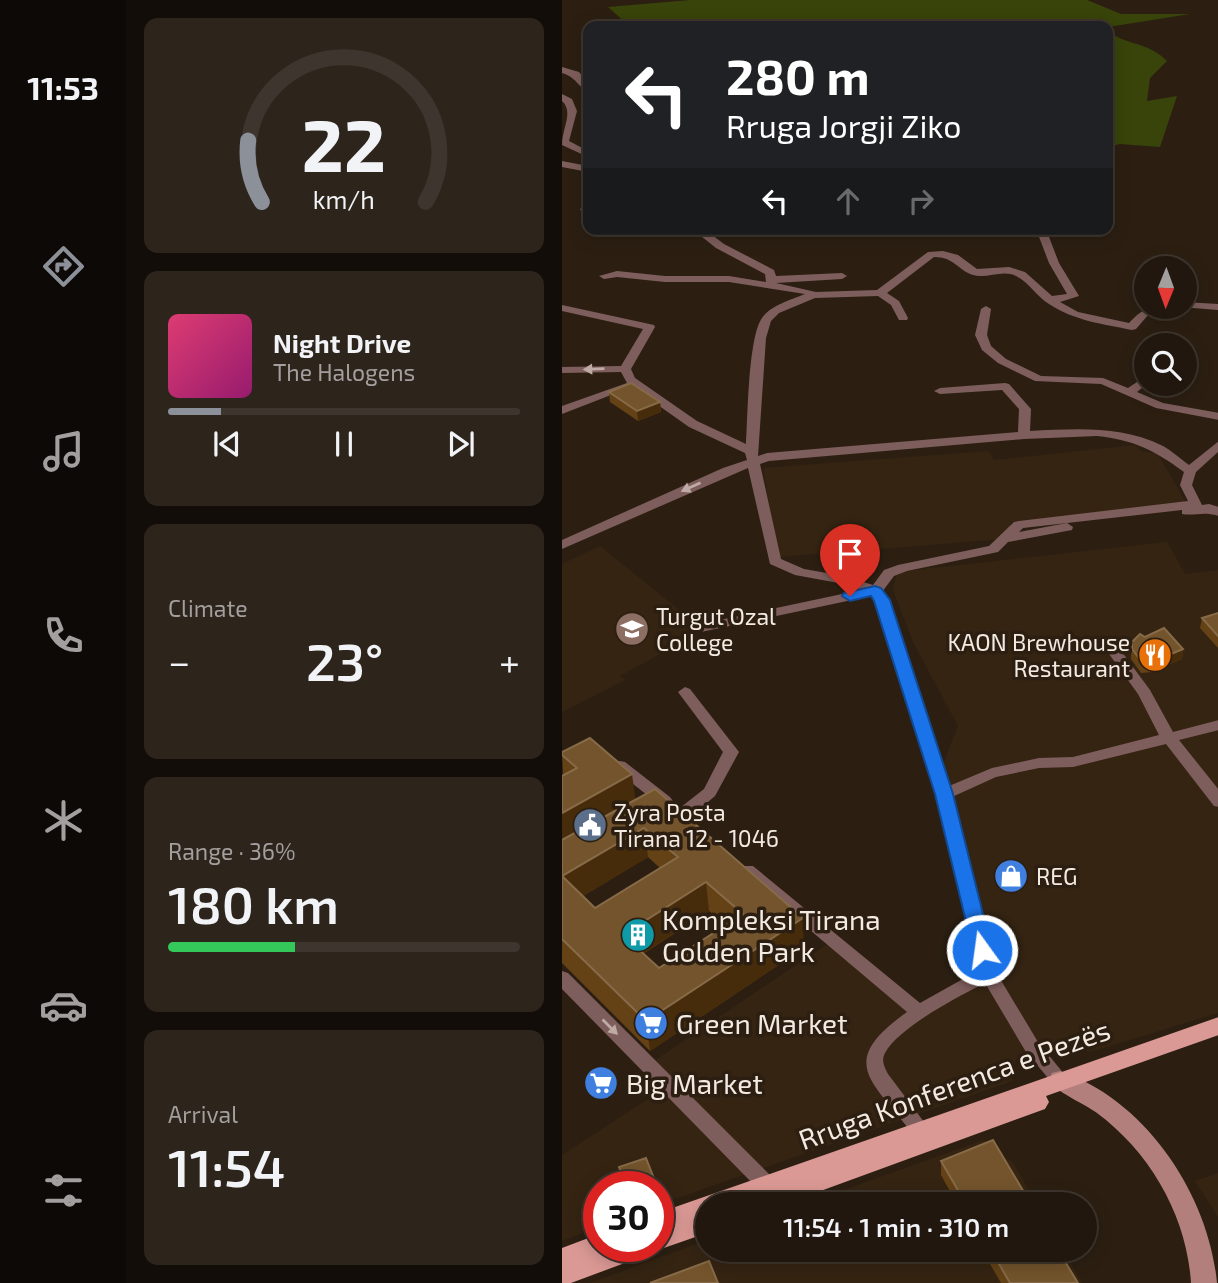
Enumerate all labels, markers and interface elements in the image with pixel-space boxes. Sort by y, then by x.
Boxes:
text: 280 m [726,46,870,105]
icon: left [611,49,702,140]
text: 11:53 [27,68,99,106]
text: 22 [302,99,386,187]
text: Rruga Jorgji Ziko [726,106,961,144]
icon: left [756,182,794,220]
icon: ahead [829,182,867,220]
icon: right [902,182,940,220]
text: km/h [313,183,375,213]
icon: directions [39,242,88,291]
north arrow [1134,256,1197,318]
map controls [1134,256,1197,396]
text: Night Drive [273,327,411,358]
button: search [1134,333,1197,396]
text: The Halogens [273,358,415,386]
one-way arrow [582,363,604,374]
icon: previous [208,425,246,463]
icon: pause [325,425,363,463]
icon: next [442,425,480,463]
icon: music [39,427,88,476]
one-way arrow [681,481,701,493]
pin [820,524,880,596]
icon: arrive [831,535,869,573]
text: Climate [168,594,248,622]
place label: Turgut Ozal College [656,602,776,656]
school or university icon: Turgut Ozal College [613,610,651,648]
icon: phone [39,611,88,660]
place label: KAON Brewhouse Restaurant [947,628,1130,682]
text: 23° [306,629,383,691]
restaurant icon: KAON Brewhouse Restaurant [1136,636,1174,674]
text: − [168,638,190,684]
text: + [499,638,520,684]
icon: climate [39,796,88,845]
place label: Zyra Posta Tirana 12 - 1046 [614,798,779,852]
public building icon: Zyra Posta Tirana 12 - 1046 [571,806,609,844]
text: Range · 36% [168,837,296,865]
shop icon: REG [992,857,1030,895]
place label: REG [1036,862,1077,890]
text: 180 km [168,872,339,934]
place label: Kompleksi Tirana Golden Park [662,902,881,968]
position arrow [945,913,1019,987]
building icon: Kompleksi Tirana Golden Park [619,916,657,954]
icon: car [39,981,88,1030]
supermarket icon: Green Market [632,1004,670,1042]
place label: Green Market [676,1006,848,1040]
street label: Rruga Konferenca e Pezës [794,1012,1114,1156]
one-way arrow [602,1019,618,1035]
supermarket icon: Big Market [582,1064,620,1102]
place label: Big Market [626,1066,763,1100]
text: Arrival [168,1100,238,1128]
text: 11:54 [168,1135,285,1197]
icon: filters [39,1166,88,1215]
speed limit sign: 30 [583,1171,674,1262]
text: 11:54 · 1 min · 310 m [783,1211,1009,1242]

